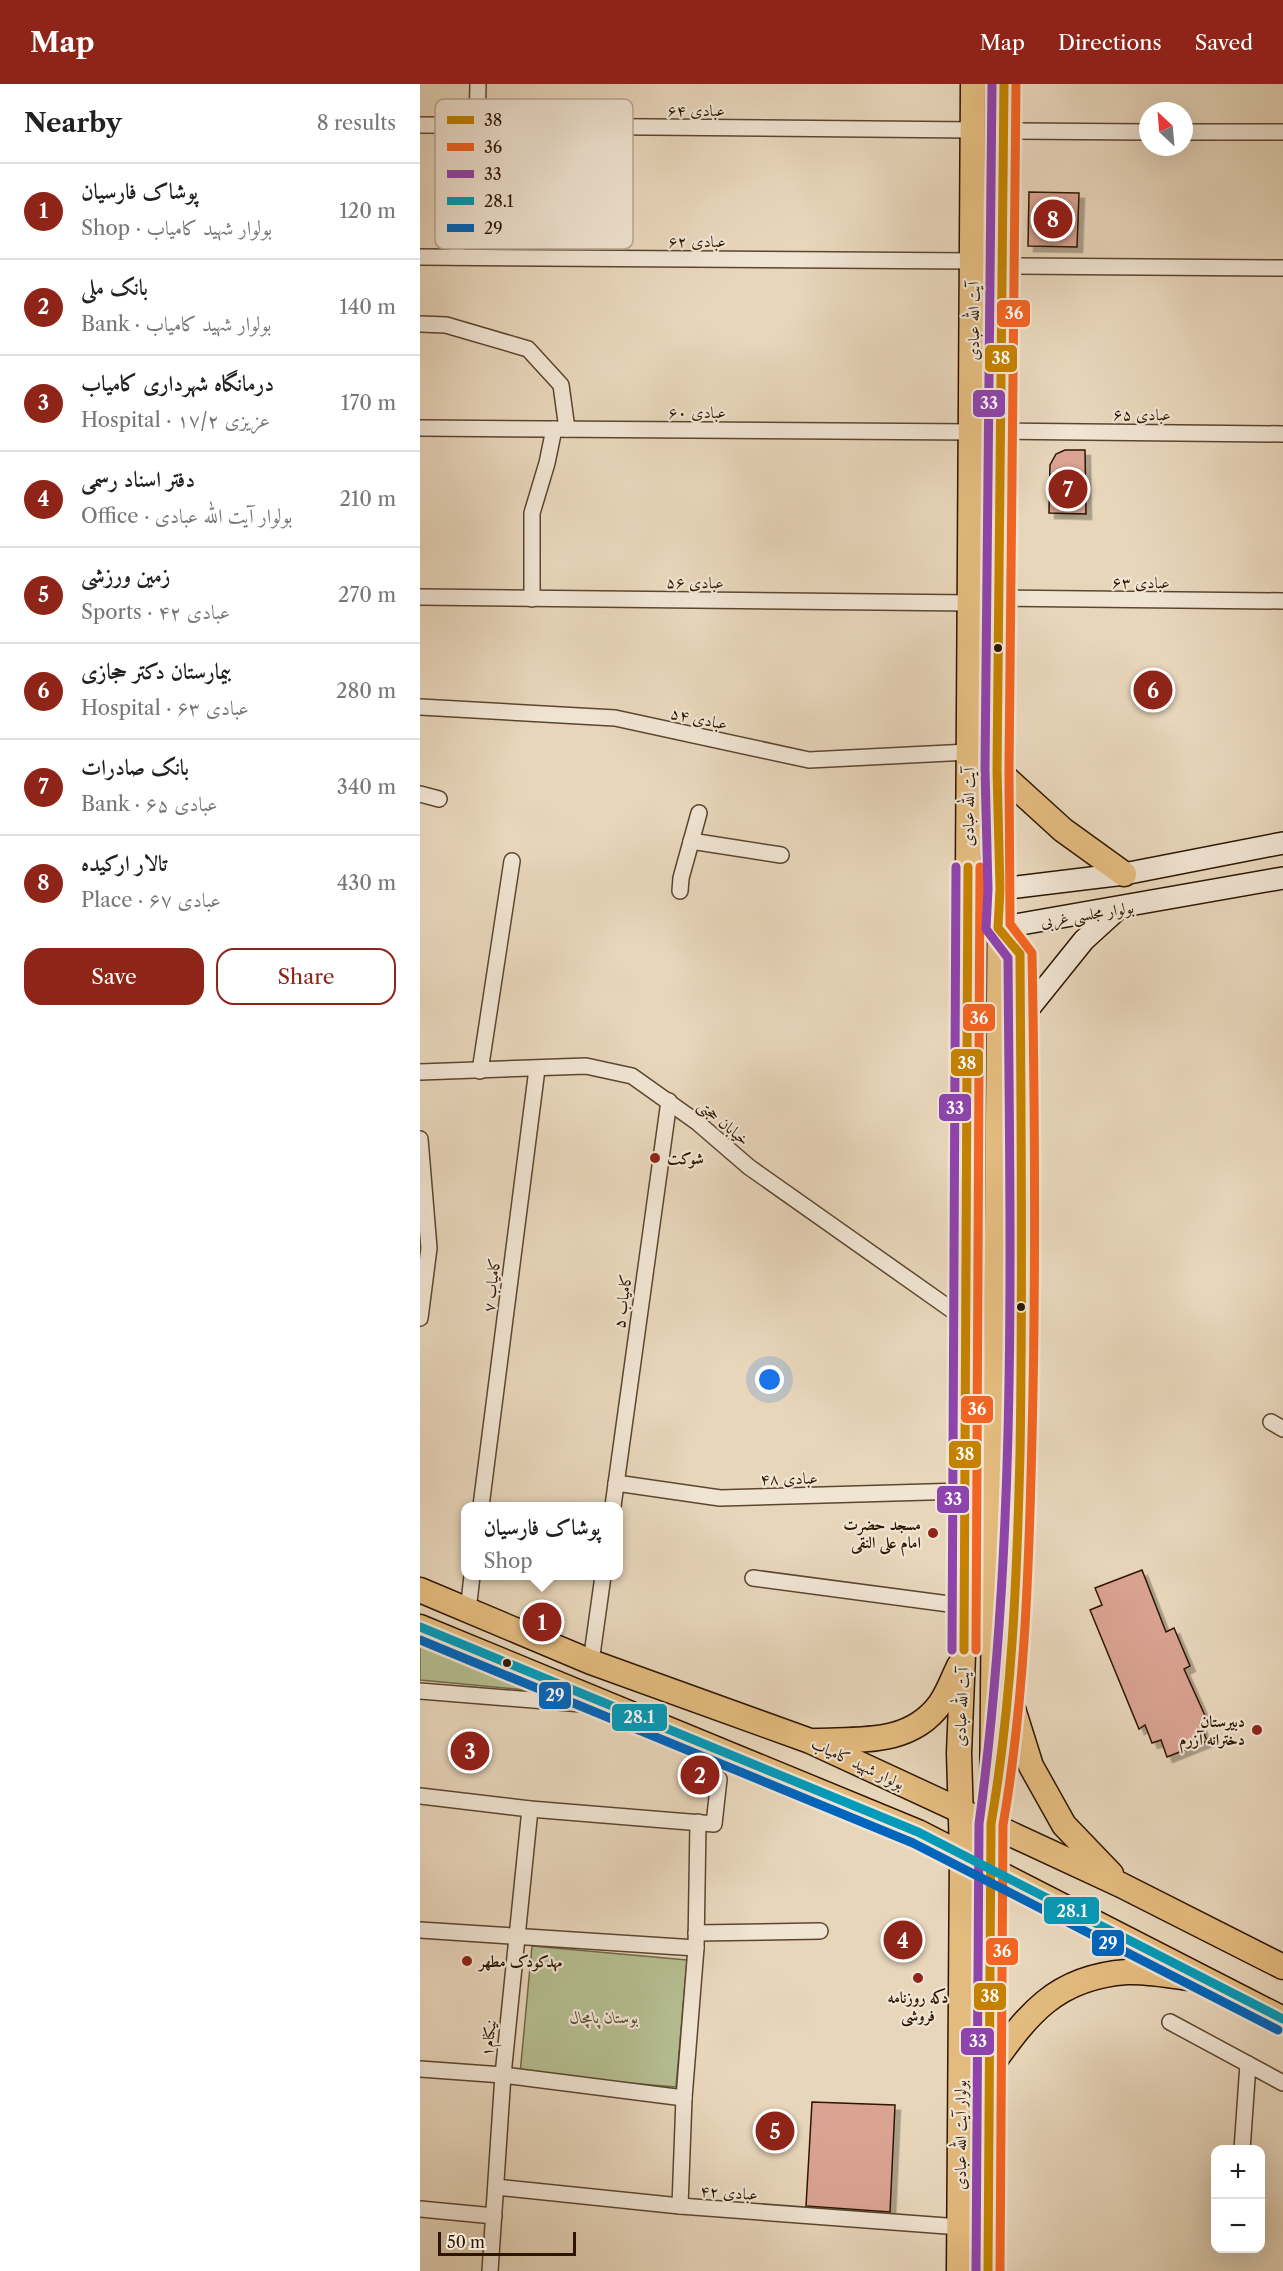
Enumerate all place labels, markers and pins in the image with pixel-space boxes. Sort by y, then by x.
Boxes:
pin: 8 [1034,196,1072,242]
pin: 7 [1048,466,1088,512]
unlabelled marker [992,642,1004,654]
pin: 6 [1134,668,1172,712]
place label: شوكت [667,1148,704,1169]
marker: شوكت [648,1151,662,1165]
unlabelled marker [1015,1301,1027,1313]
place label: مسجد حضرت امام علی النقی [843,1514,921,1557]
marker: مسجد حضرت امام علی النقی [926,1526,940,1540]
pin: 1 [522,1600,562,1644]
unlabelled marker [501,1657,513,1669]
place label: دبیرستان دخترانه آزرم [1179,1711,1245,1754]
marker: دبیرستان دخترانه آزرم [1250,1723,1264,1737]
pin: 3 [451,1728,490,1774]
pin: 2 [680,1752,720,1798]
pin: 4 [884,1918,922,1962]
place label: مهدکودک مطهر [477,1951,562,1972]
marker: مهدکودک مطهر [460,1954,474,1968]
marker: دکه روزنامه فروشی [911,1971,925,1985]
place label: دکه روزنامه فروشی [888,1987,948,2027]
pin: 5 [756,2108,794,2154]

